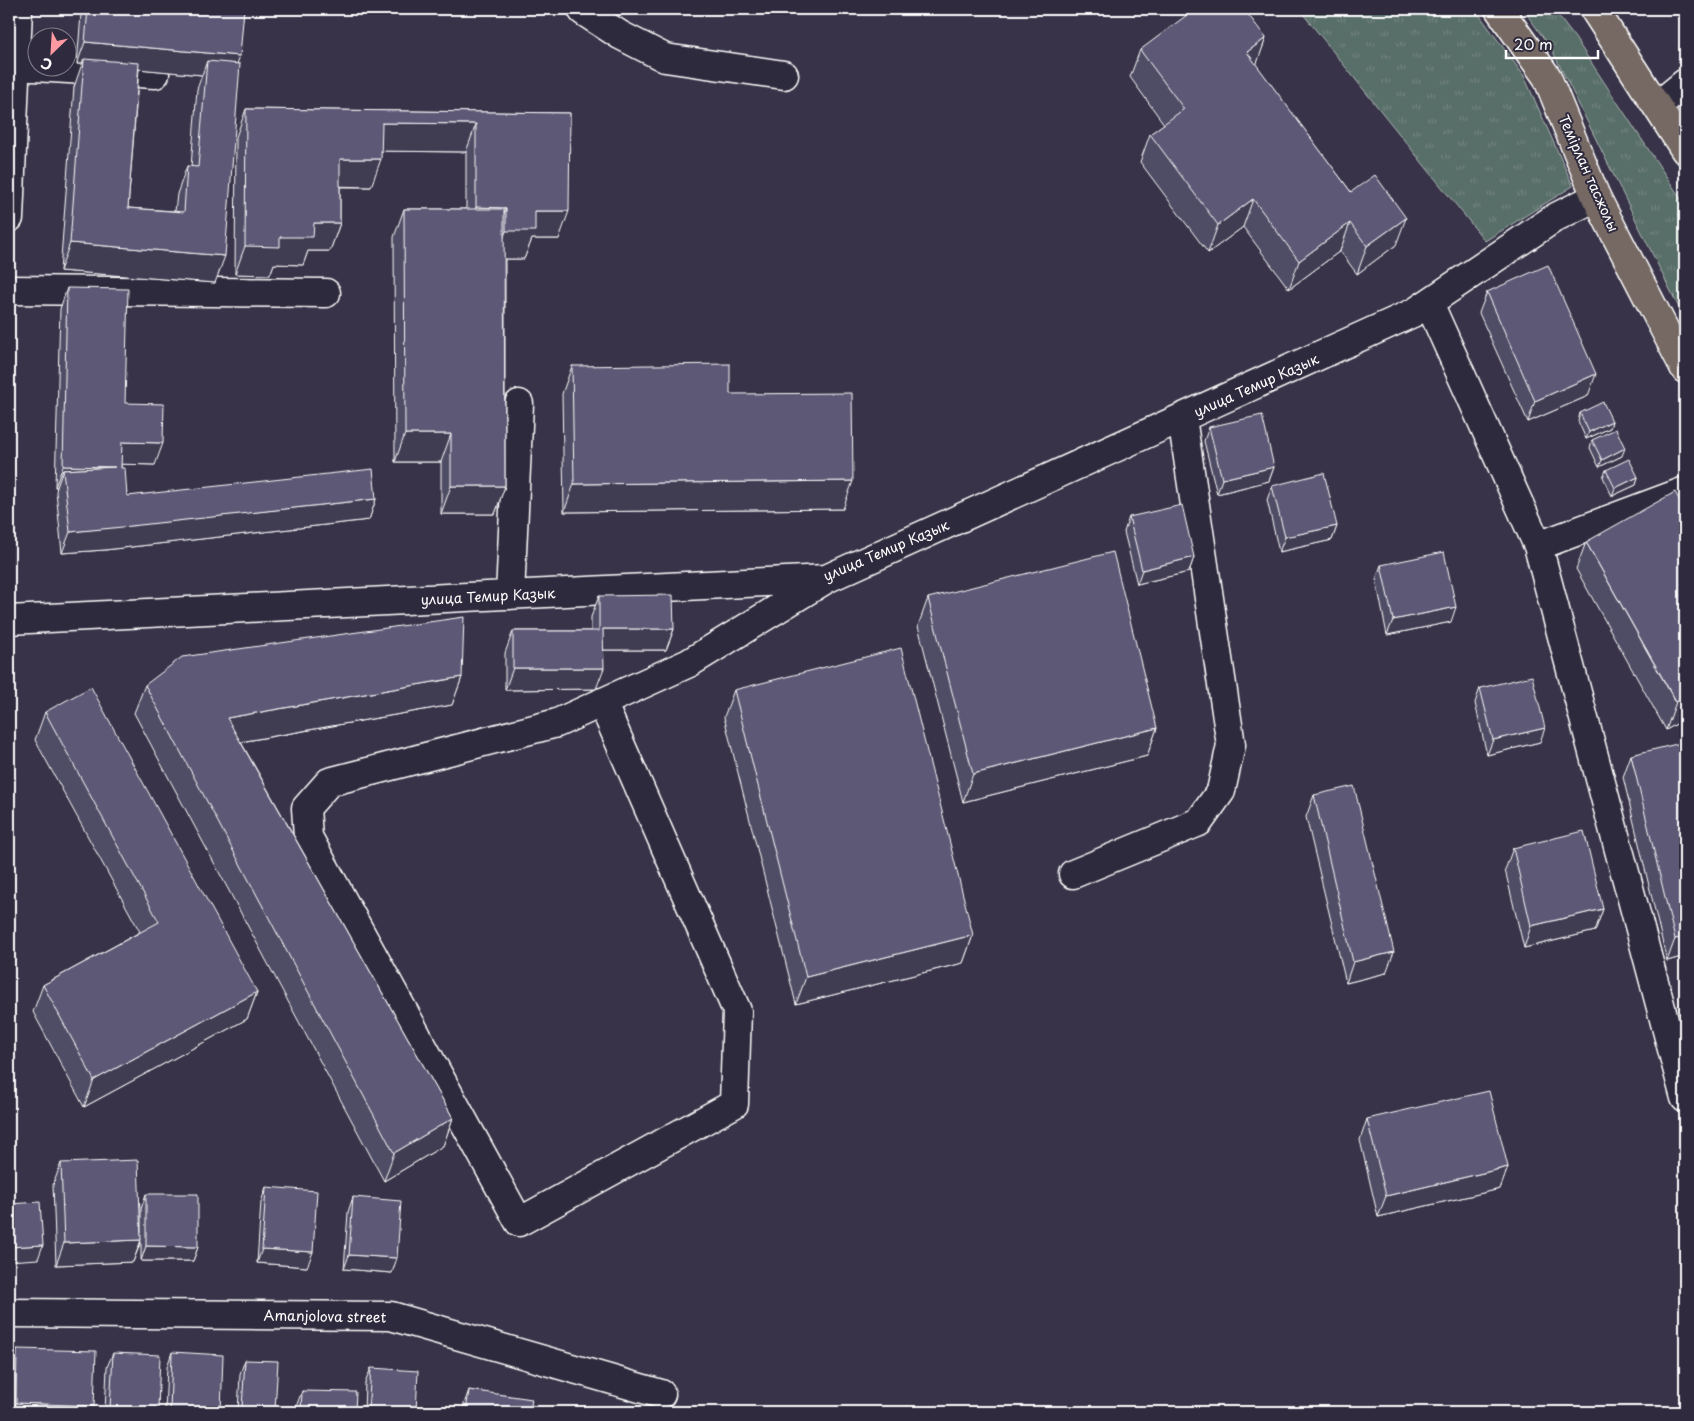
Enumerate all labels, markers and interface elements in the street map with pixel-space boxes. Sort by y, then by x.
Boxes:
north arrow [28,28,78,78]
scale bar [1506,28,1599,60]
text: 20 m [1514,32,1553,55]
text: С [37,52,56,76]
street label: Темірлан тасжолы [1554,111,1624,235]
street label: улица Темир Казык [1190,348,1322,422]
street label: улица Темир Казык [820,514,953,586]
street label: улица Темир Казык [420,582,557,610]
street label: Amanjolova street [263,1304,387,1328]

